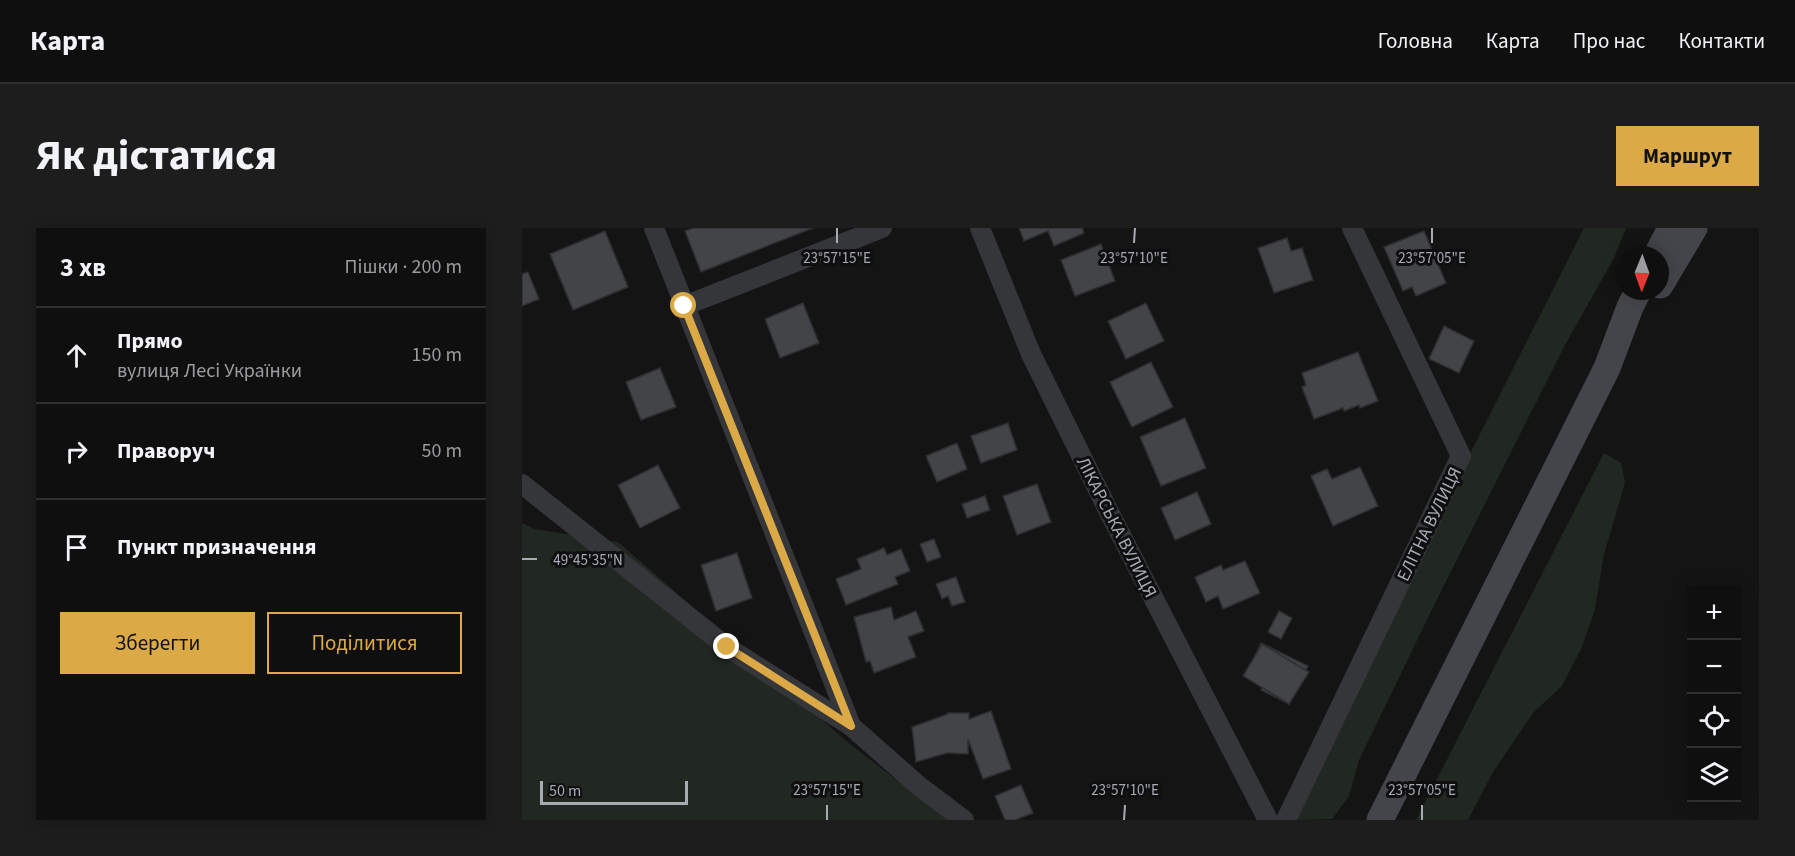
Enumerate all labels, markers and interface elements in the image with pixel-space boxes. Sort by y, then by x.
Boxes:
text: Карта [30,21,105,61]
text: Головна [1378,26,1453,56]
text: Карта [1486,26,1540,56]
text: Про нас [1573,26,1645,56]
text: Контакти [1678,26,1765,56]
text: Як дістатися [36,126,277,186]
button: Маршрут [1616,126,1759,186]
north arrow [1615,246,1669,300]
text: 23°57'15"E [803,248,871,269]
text: 23°57'10"E [1100,248,1168,269]
text: 23°57'05"E [1398,248,1466,269]
text: 3 хв [60,249,106,286]
text: Пішки · 200 m [345,253,462,281]
route start [670,292,696,318]
text: Прямо [117,325,183,357]
icon: ahead [60,339,93,372]
text: 150 m [412,341,462,369]
text: вулиця Лесі Українки [117,357,302,385]
icon: right [60,435,93,468]
text: Праворуч [117,435,215,467]
text: 50 m [422,437,462,465]
street label: ЛІКАРСЬКА ВУЛИЦЯ [1070,453,1163,602]
street label: ЕЛІТНА ВУЛИЦЯ [1391,463,1468,586]
icon: arrive [60,531,93,564]
text: Пункт призначення [117,531,317,563]
text: 49°45'35"N [553,550,623,571]
map controls [1687,586,1741,802]
button: + [1687,586,1741,640]
button: Зберегти [60,612,255,674]
button: Поділитися [267,612,462,674]
route end [713,633,739,659]
button: − [1687,640,1741,694]
button: locate [1687,694,1741,748]
button: layers [1687,748,1741,802]
scale bar [540,778,688,806]
text: 50 m [549,780,581,802]
text: 23°57'15"E [793,780,861,801]
text: 23°57'10"E [1091,780,1159,801]
text: 23°57'05"E [1388,780,1456,801]

